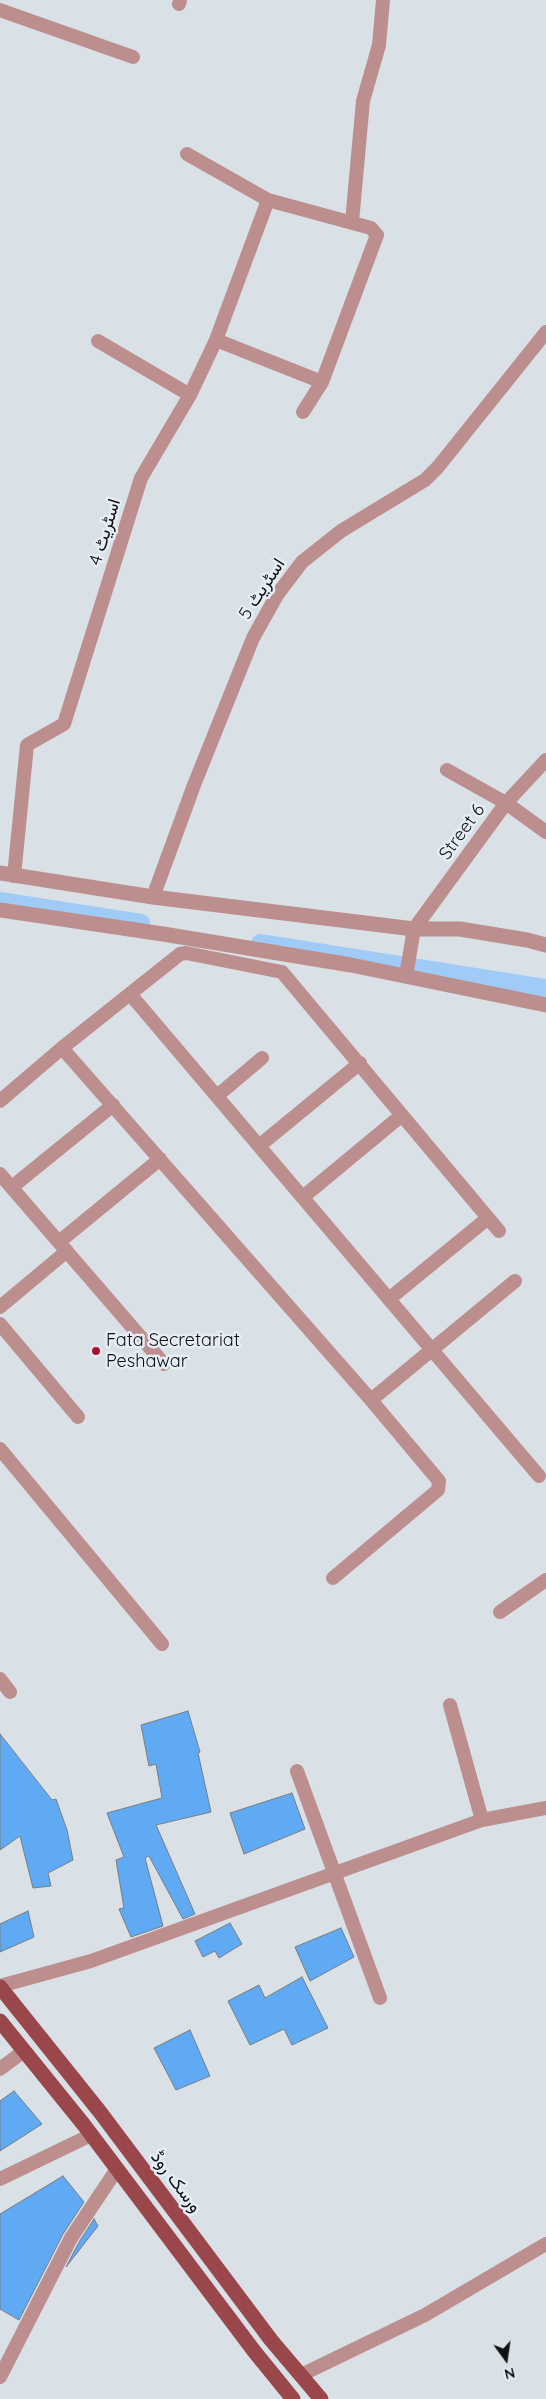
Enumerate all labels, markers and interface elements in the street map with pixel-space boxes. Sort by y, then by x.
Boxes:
street label: اسٹریٹ 4 [85,496,125,568]
street label: اسٹریٹ 5 [234,554,290,624]
street label: Street 6 [435,800,489,864]
place label: Fata Secretariat Peshawar [106,1330,240,1372]
marker: Fata Secretariat Peshawar [90,1345,102,1357]
street label: ورسک روڈ [146,2147,206,2217]
north arrow [481,2334,531,2384]
text: N [502,2364,517,2384]

